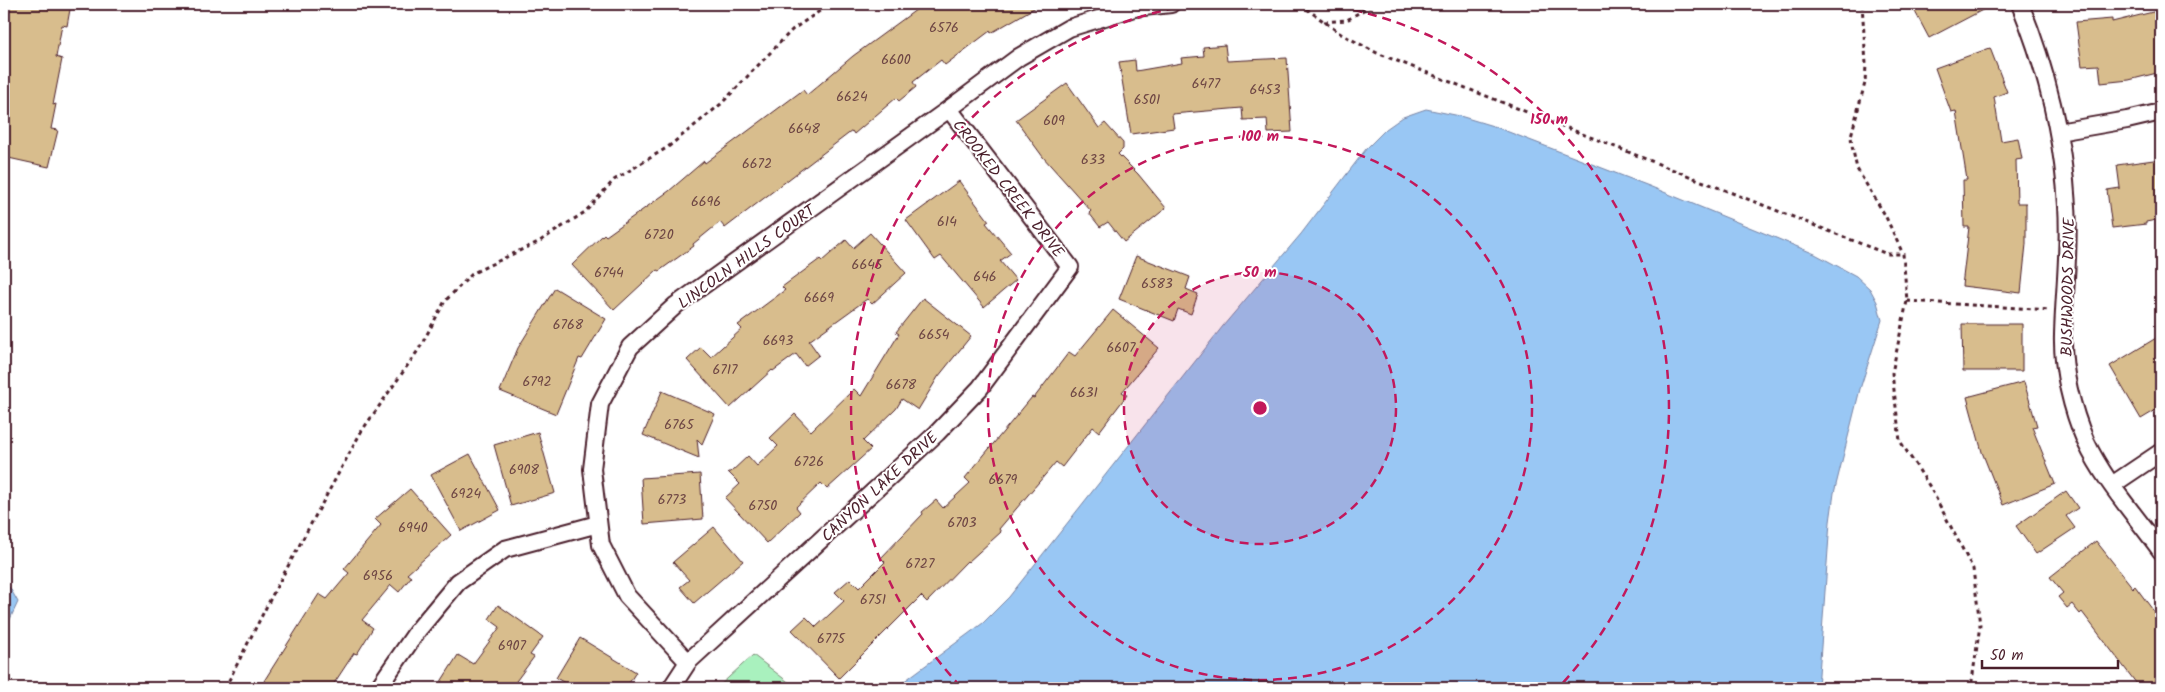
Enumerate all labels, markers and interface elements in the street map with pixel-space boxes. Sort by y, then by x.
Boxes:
house number: 6576 [929,17,959,39]
house number: 6600 [881,49,911,71]
house number: 6477 [1192,73,1221,95]
house number: 6453 [1249,79,1281,101]
house number: 6624 [836,86,868,108]
house number: 6501 [1134,89,1160,111]
text: 150 m [1530,108,1568,132]
house number: 609 [1043,110,1065,132]
street label: CROOKED CREEK DRIVE [946,114,1070,264]
house number: 6648 [788,118,820,140]
text: 100 m [1241,125,1279,149]
house number: 633 [1081,149,1105,171]
house number: 6672 [742,153,772,175]
house number: 6696 [691,191,721,213]
street label: LINCOLN HILLS COURT [673,198,822,316]
house number: 614 [937,211,957,233]
street label: BUSHWOODS DRIVE [2055,217,2082,357]
house number: 6720 [644,224,674,246]
house number: 6645 [852,254,884,276]
text: 50 m [1242,261,1277,285]
house number: 6744 [594,262,624,284]
house number: 646 [973,266,997,288]
house number: 6583 [1141,273,1173,295]
house number: 6669 [804,287,834,309]
house number: 6768 [553,314,584,336]
house number: 6654 [919,324,950,346]
house number: 6693 [763,330,793,352]
house number: 6607 [1106,337,1136,359]
house number: 6717 [712,359,738,381]
house number: 6792 [522,371,552,393]
house number: 6678 [886,374,917,396]
house number: 6631 [1070,382,1098,404]
centre of rings [1251,399,1269,417]
house number: 6765 [664,414,695,436]
street label: CANYON LAKE DRIVE [816,425,945,548]
house number: 6726 [794,451,824,473]
house number: 6908 [509,459,540,481]
house number: 6679 [989,469,1018,491]
house number: 6924 [451,483,482,505]
house number: 6773 [658,489,686,511]
house number: 6750 [749,495,777,517]
house number: 6703 [947,512,977,534]
house number: 6940 [398,517,428,539]
house number: 6727 [906,553,935,575]
house number: 6956 [363,565,393,587]
house number: 6751 [860,589,886,611]
house number: 6775 [817,628,847,650]
house number: 6907 [498,635,527,657]
scale bar [1982,637,2119,669]
text: 50 m [1990,644,2024,668]

